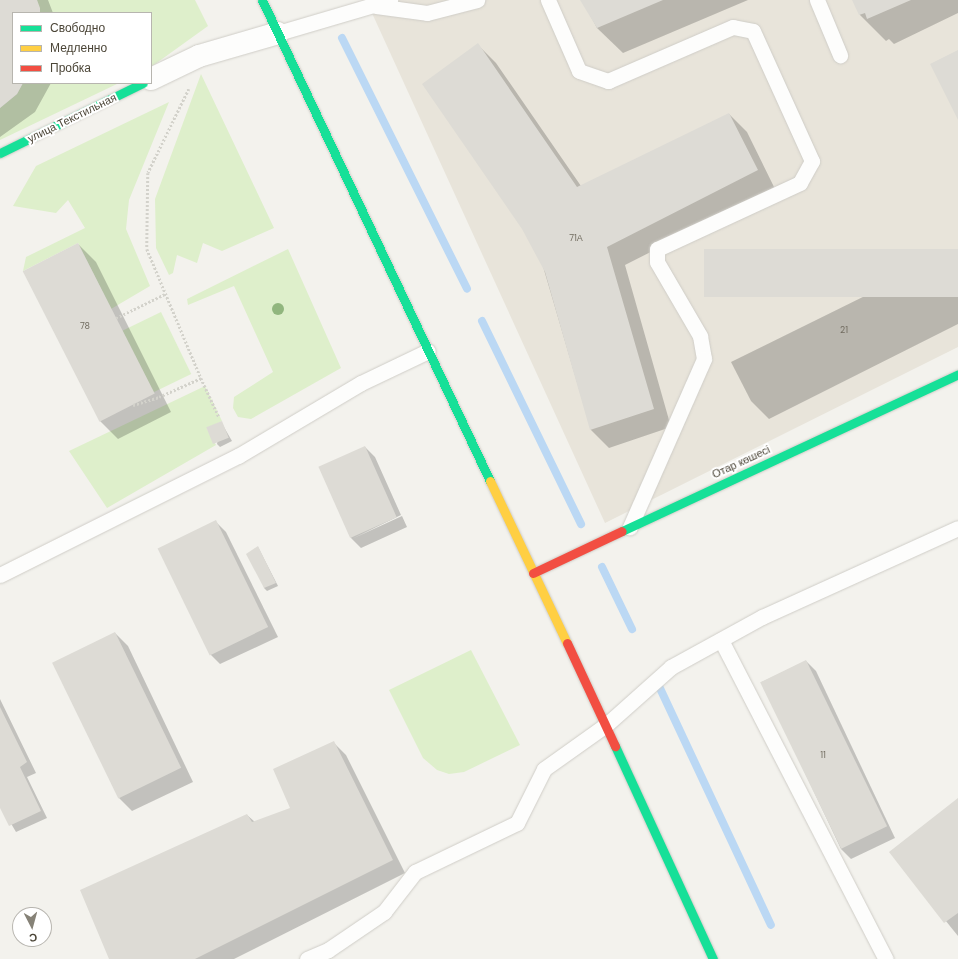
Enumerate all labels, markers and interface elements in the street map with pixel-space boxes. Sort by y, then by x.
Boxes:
legend [12,12,152,84]
text: Свободно [50,20,105,36]
text: Медленно [50,40,107,56]
text: Пробка [50,60,91,76]
street label: улица Текстильная [25,91,119,145]
house number: 71А [569,233,583,243]
house number: 78 [80,321,90,331]
house number: 21 [840,325,848,335]
street label: Отар көшесі [710,443,772,481]
house number: 11 [820,750,826,760]
north arrow [12,907,52,947]
text: С [28,931,38,945]

